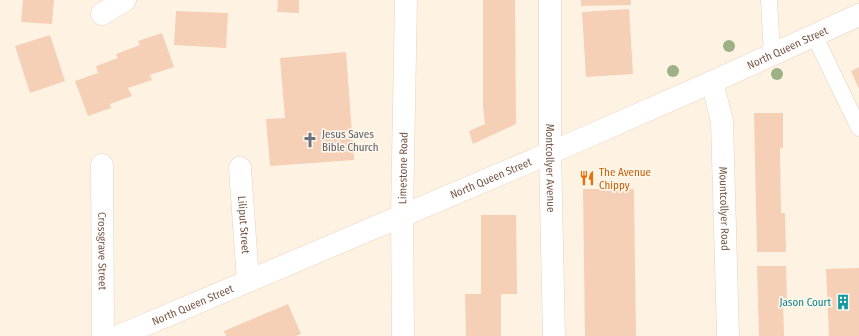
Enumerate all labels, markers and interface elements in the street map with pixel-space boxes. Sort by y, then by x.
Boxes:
street label: North Queen Street [745,23,830,72]
street label: Montcollyer Avenue [543,124,558,212]
place label: Jesus Saves Bible Church [322,128,379,154]
church icon: Jesus Saves Bible Church [301,131,319,149]
street label: Limestone Road [396,132,410,204]
street label: North Queen Street [448,155,534,201]
place label: The Avenue Chippy [599,166,651,192]
street label: Mountcollyer Road [717,166,732,251]
restaurant icon: The Avenue Chippy [578,169,596,187]
street label: Liliput Street [235,195,253,255]
street label: Crossgrave Street [96,212,109,290]
street label: North Queen Street [150,282,236,328]
building icon: Jason Court [834,293,852,311]
place label: Jason Court [779,296,831,309]

